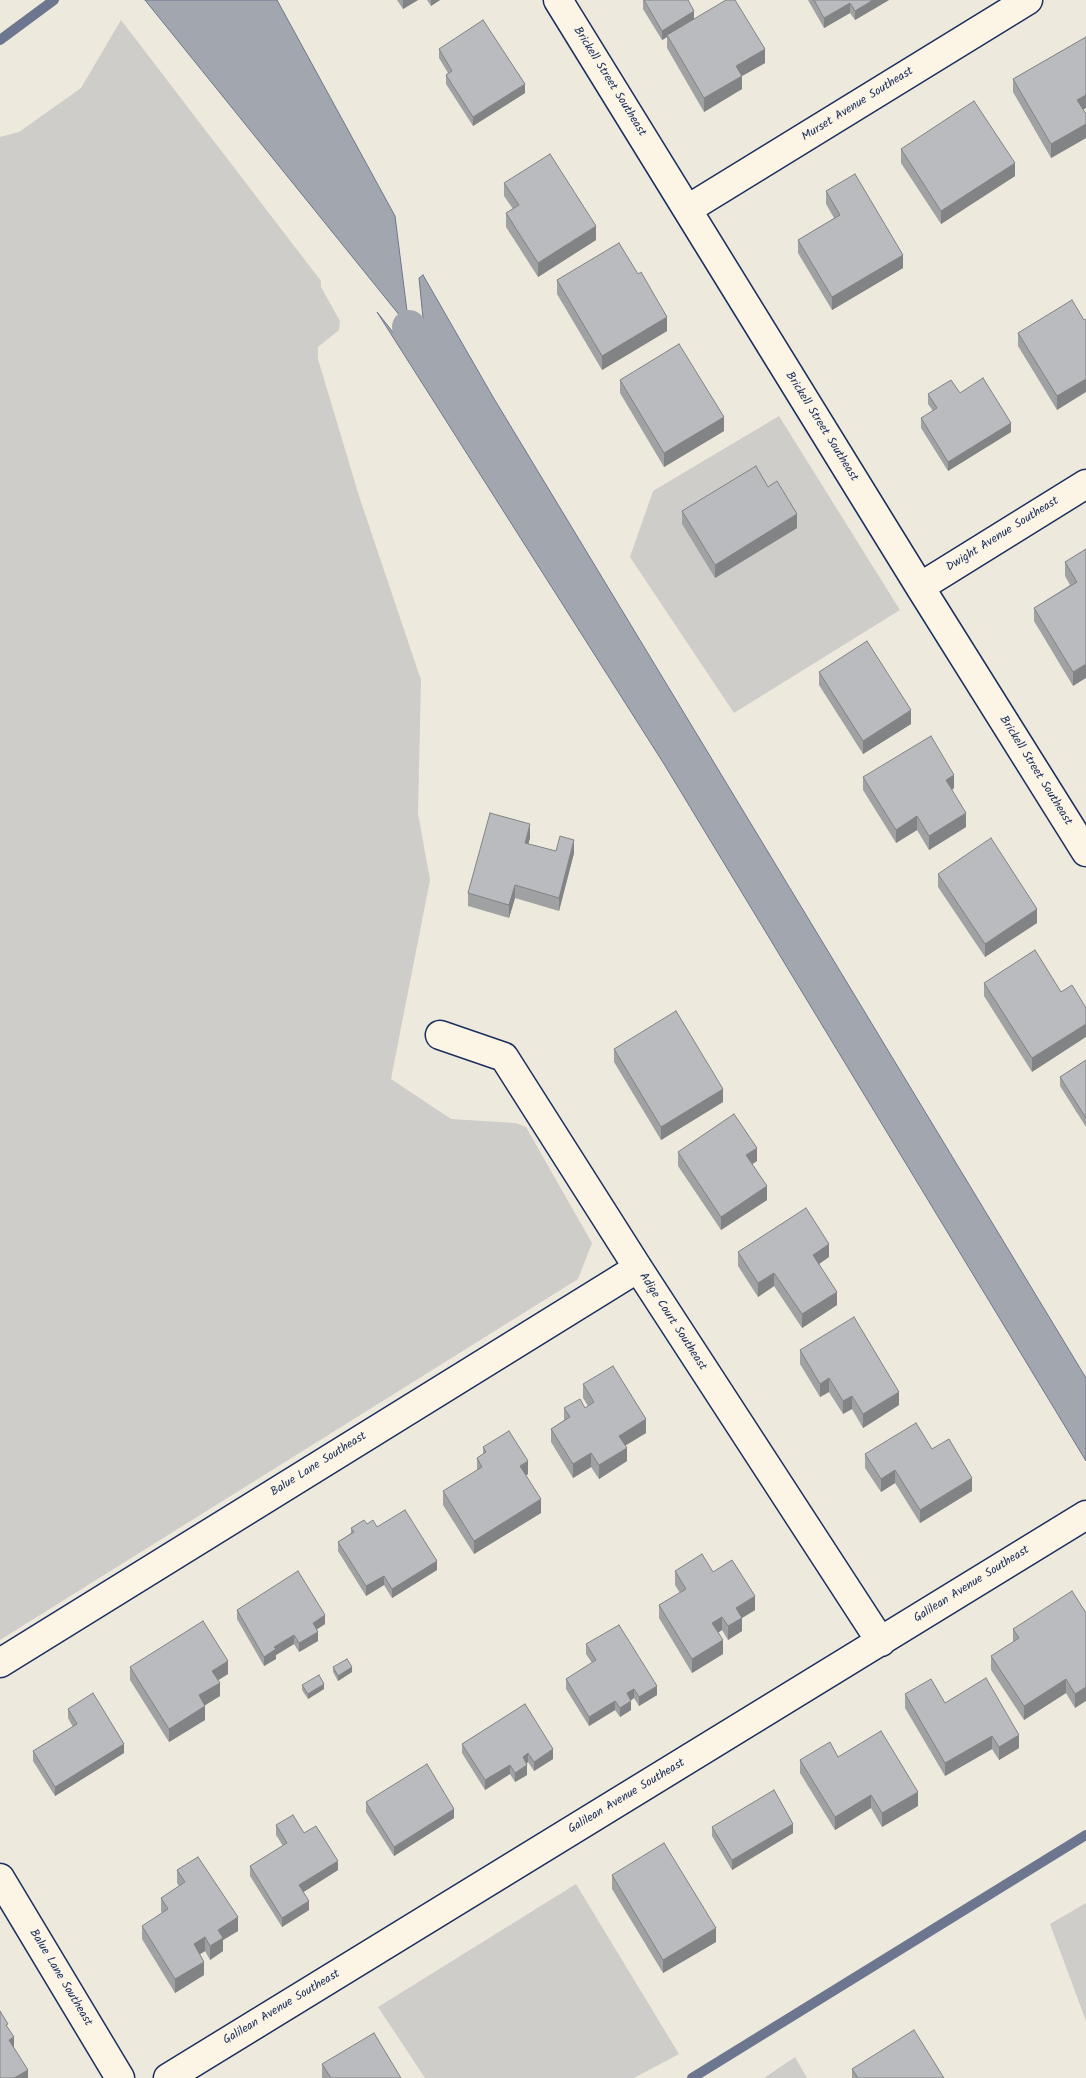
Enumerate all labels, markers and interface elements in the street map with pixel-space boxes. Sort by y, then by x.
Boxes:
street label: Brickell Street Southeast [569,25,649,139]
street label: Murset Avenue Southeast [800,65,916,145]
street label: Brickell Street Southeast [781,370,861,484]
street label: Dwight Avenue Southeast [944,494,1062,576]
street label: Brickell Street Southeast [995,714,1075,828]
street label: Adige Court Southeast [635,1271,709,1373]
street label: Balue Lane Southeast [268,1430,370,1500]
street label: Galilean Avenue Southeast [912,1544,1032,1626]
street label: Galilean Avenue Southeast [566,1756,688,1838]
street label: Balue Lane Southeast [25,1927,95,2029]
street label: Galilean Avenue Southeast [221,1967,343,2049]

